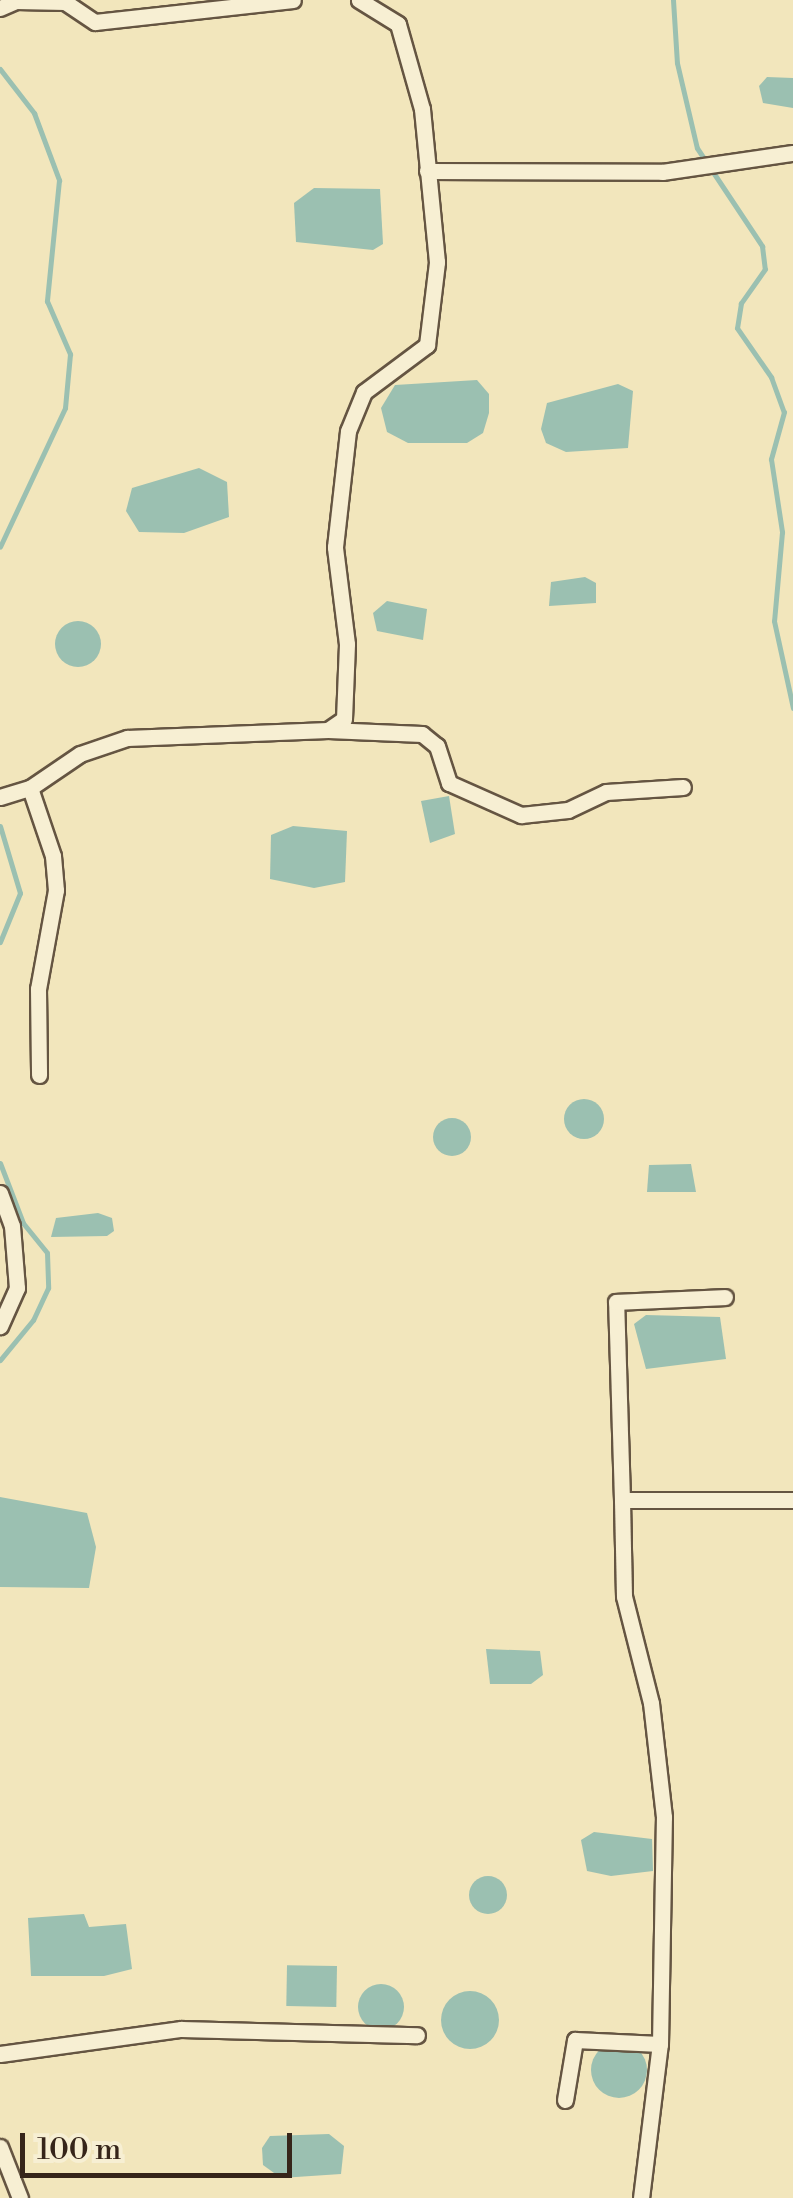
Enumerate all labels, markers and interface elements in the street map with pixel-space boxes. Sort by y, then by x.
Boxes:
scale bar [25,2113,298,2175]
text: 100 m [37,2131,121,2169]

